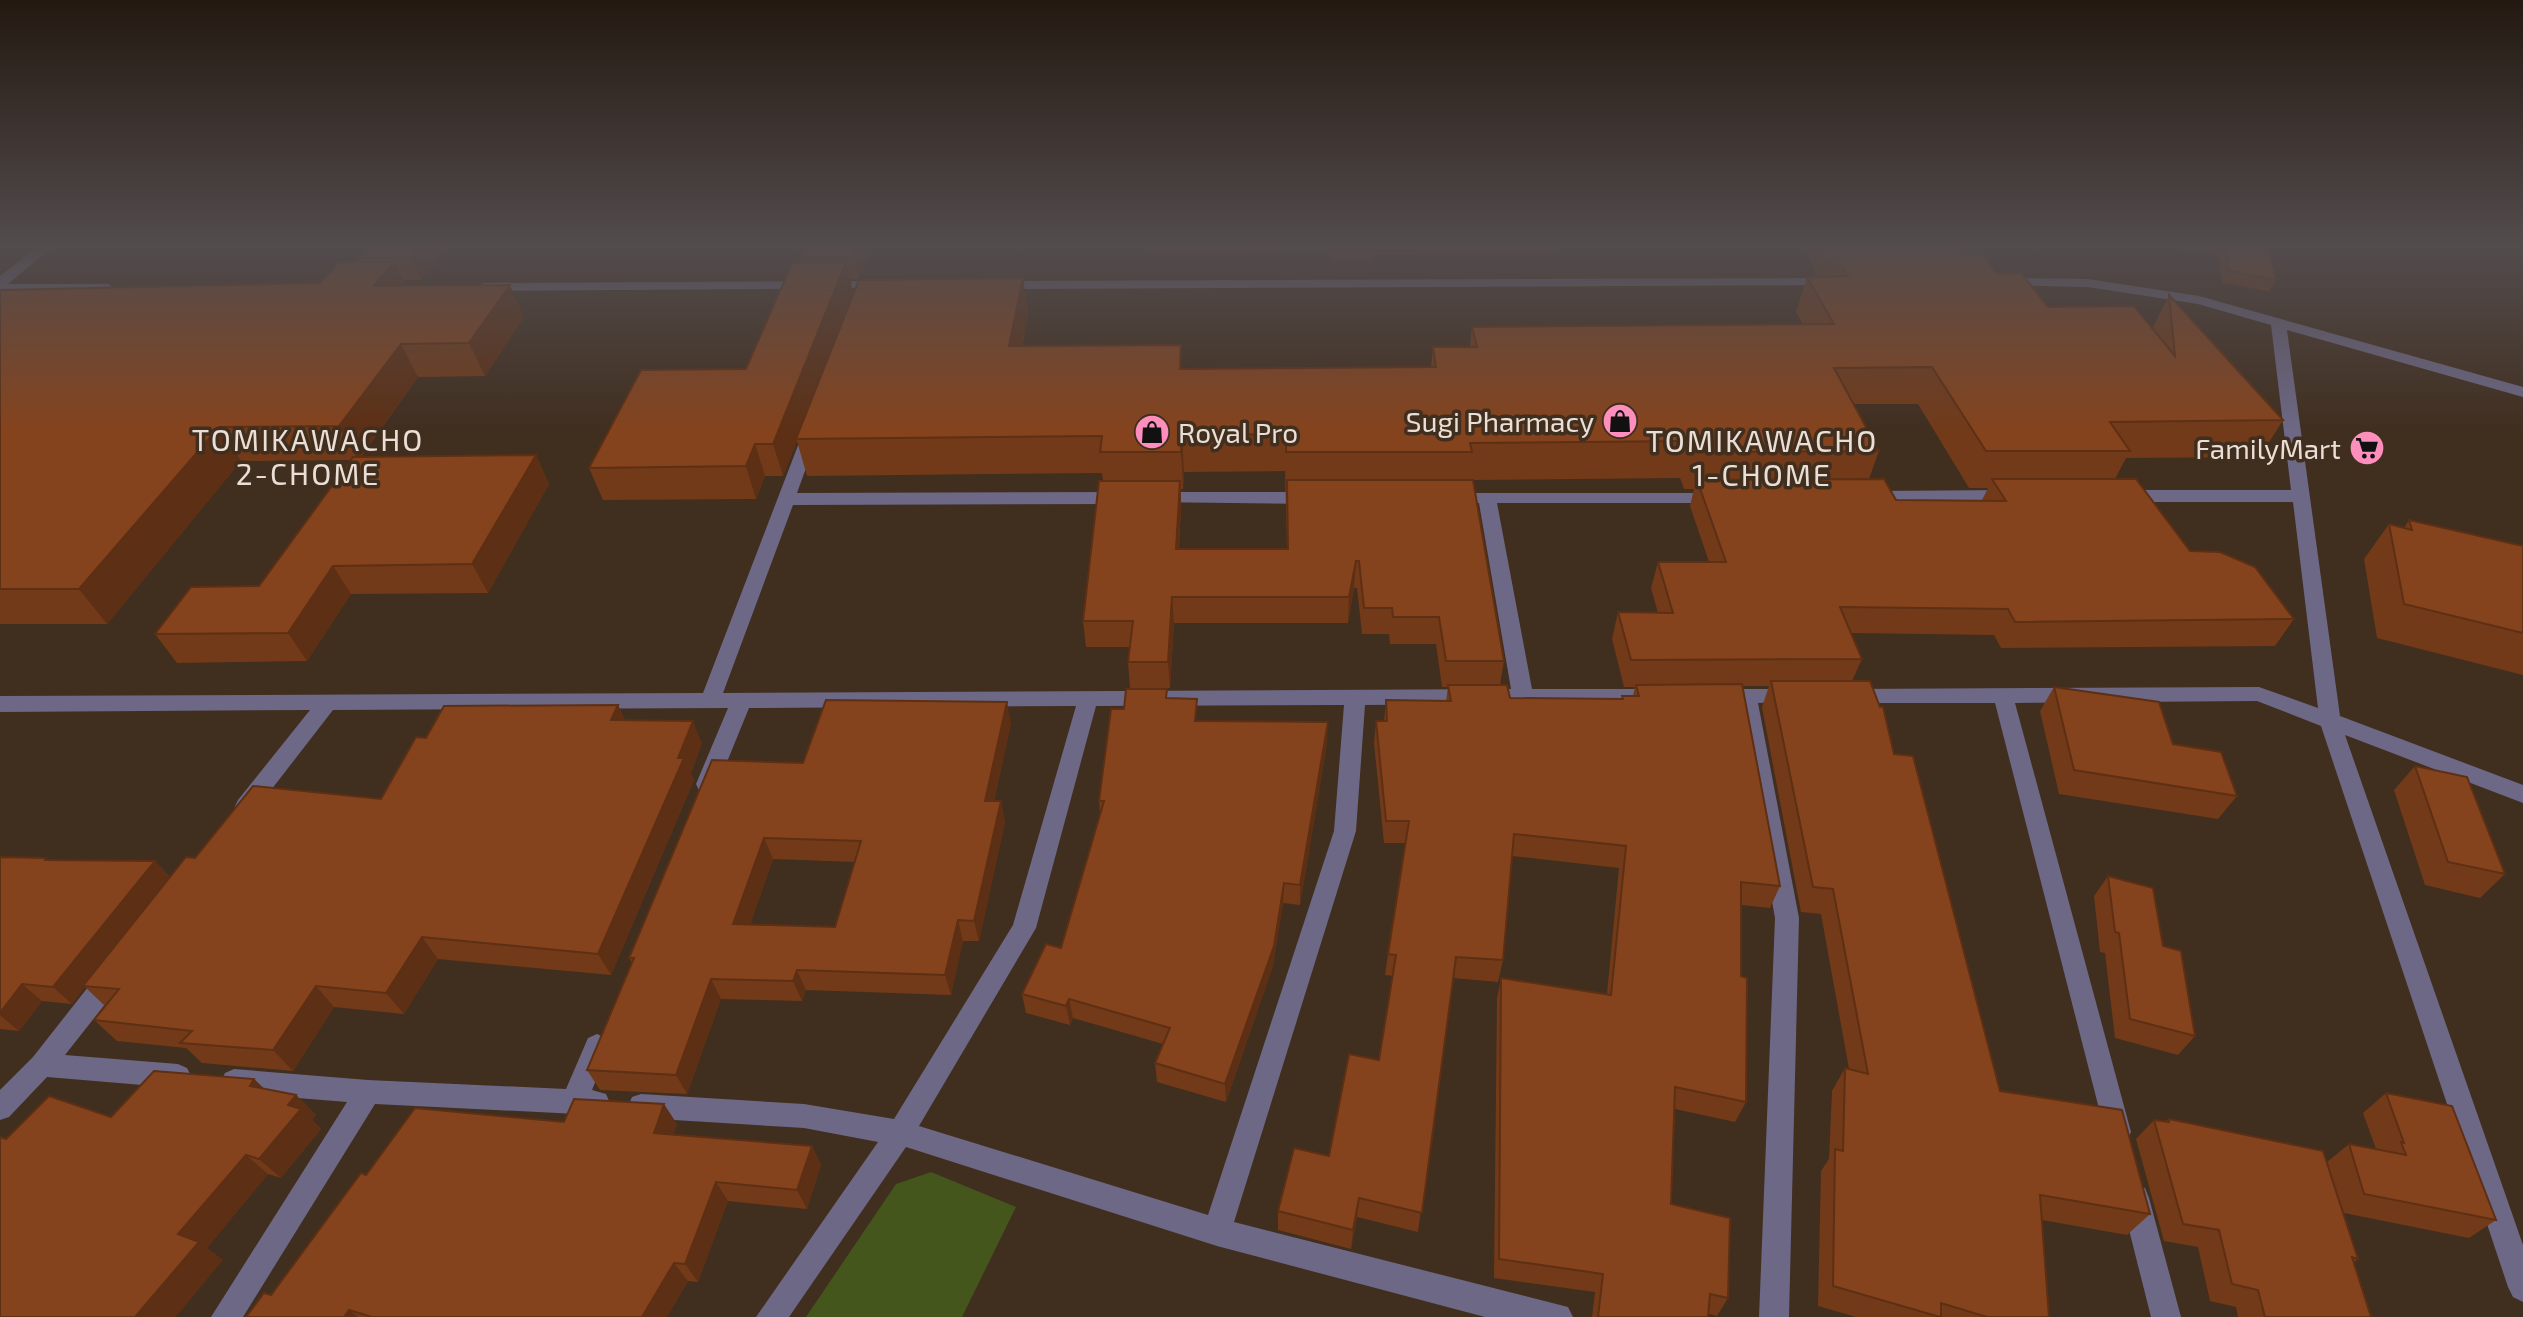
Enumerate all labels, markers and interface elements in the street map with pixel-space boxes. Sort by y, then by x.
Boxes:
shop icon: Sugi Pharmacy [1601,402,1639,440]
place label: Sugi Pharmacy [1406,404,1594,438]
shop icon: Royal Pro [1133,413,1171,451]
place label: Royal Pro [1178,415,1298,449]
district label: TOMIKAWACHO 2-CHOME [192,421,424,491]
district label: TOMIKAWACHO 1-CHOME [1646,422,1878,492]
supermarket icon: FamilyMart [2348,429,2386,467]
place label: FamilyMart [2195,431,2341,465]

